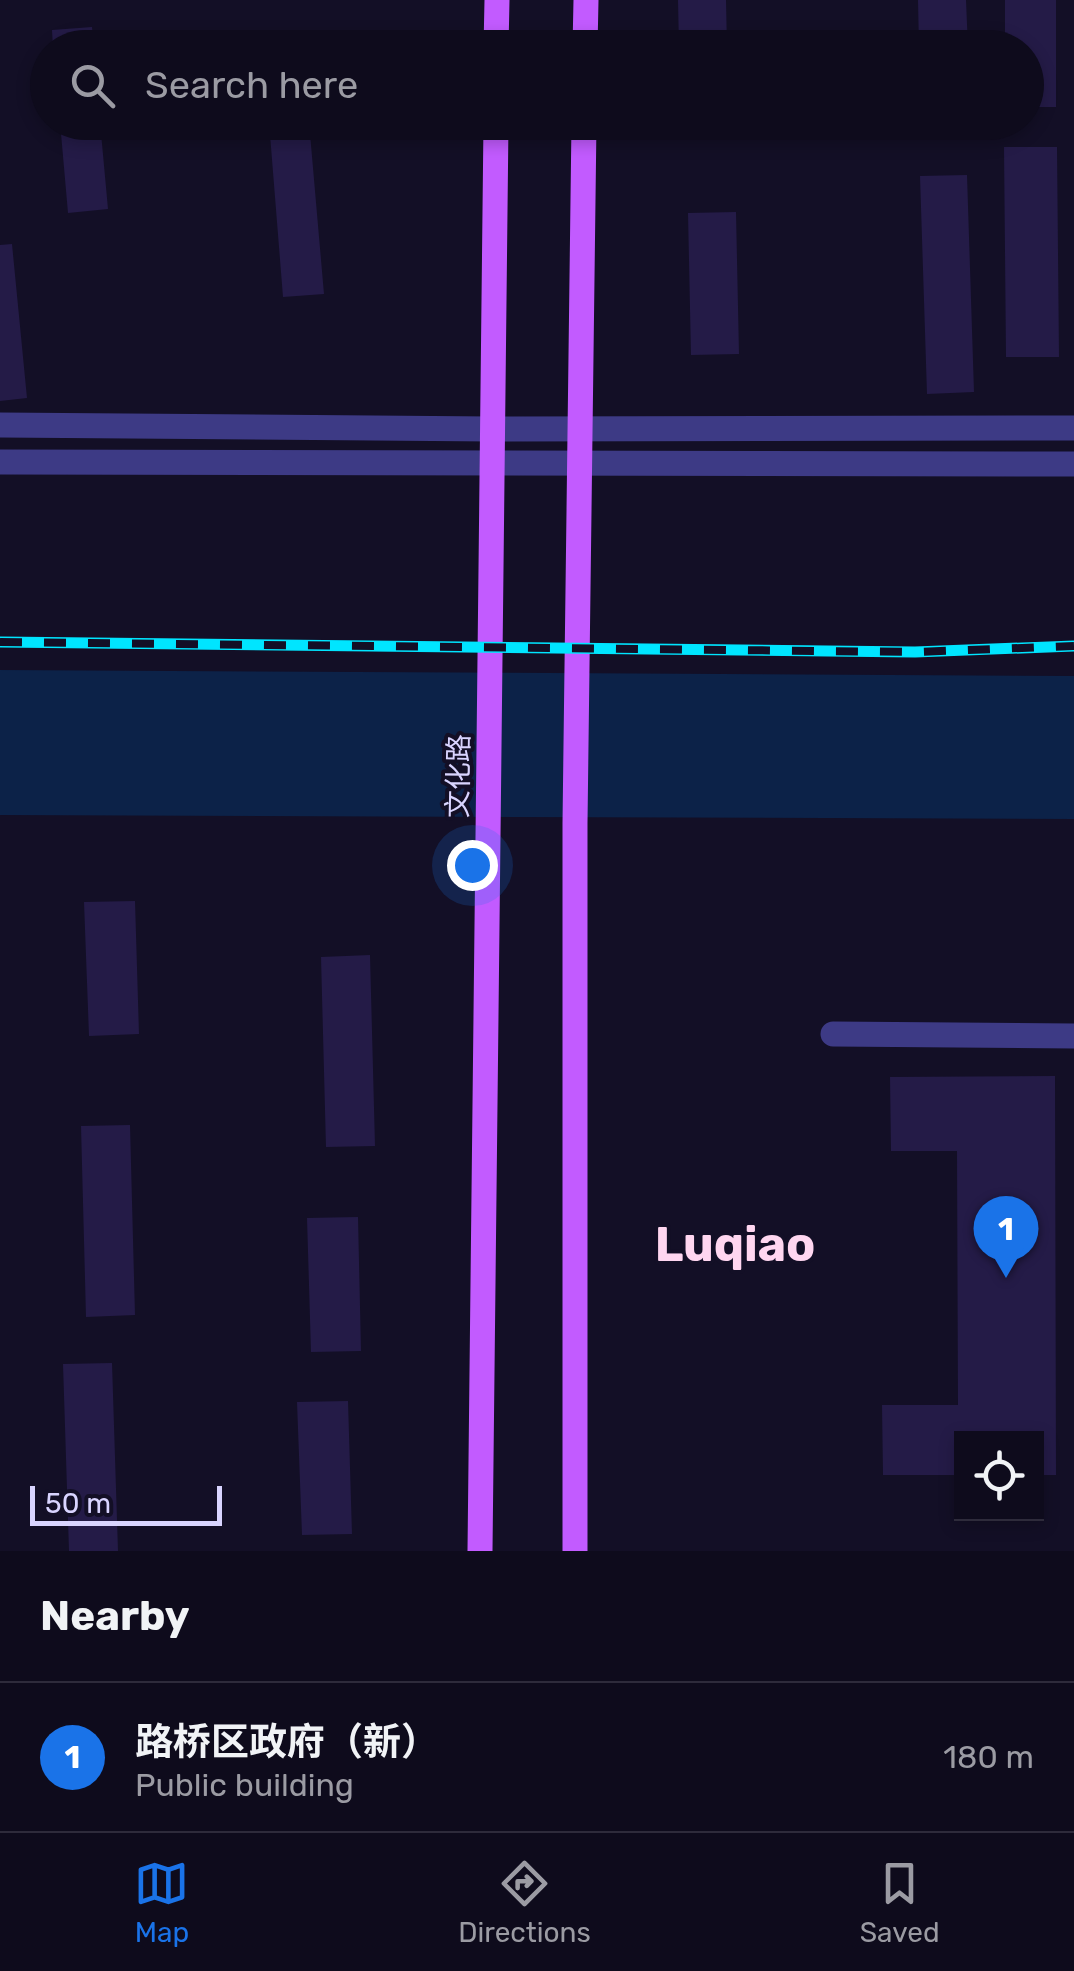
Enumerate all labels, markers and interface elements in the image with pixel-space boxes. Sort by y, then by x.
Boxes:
search box [30,30,1044,140]
icon: search [65,58,120,113]
text: Search here [145,62,358,108]
street label: 文化路 [441,734,476,818]
your location [447,840,498,891]
pin: 1 [974,1196,1038,1278]
district label: Luqiao [655,1216,815,1273]
map controls [954,1431,1044,1521]
button: locate [954,1431,1044,1521]
scale bar [30,1481,222,1526]
text: 50 m [45,1487,111,1520]
text: Nearby [40,1591,190,1641]
text: 路桥区政府（新） [135,1719,439,1765]
text: 1 [65,1738,80,1776]
text: 180 m [943,1738,1034,1776]
text: Public building [135,1766,354,1804]
tab: Map [134,1856,189,1949]
tab: Directions [458,1856,591,1949]
tab: Saved [860,1856,940,1949]

